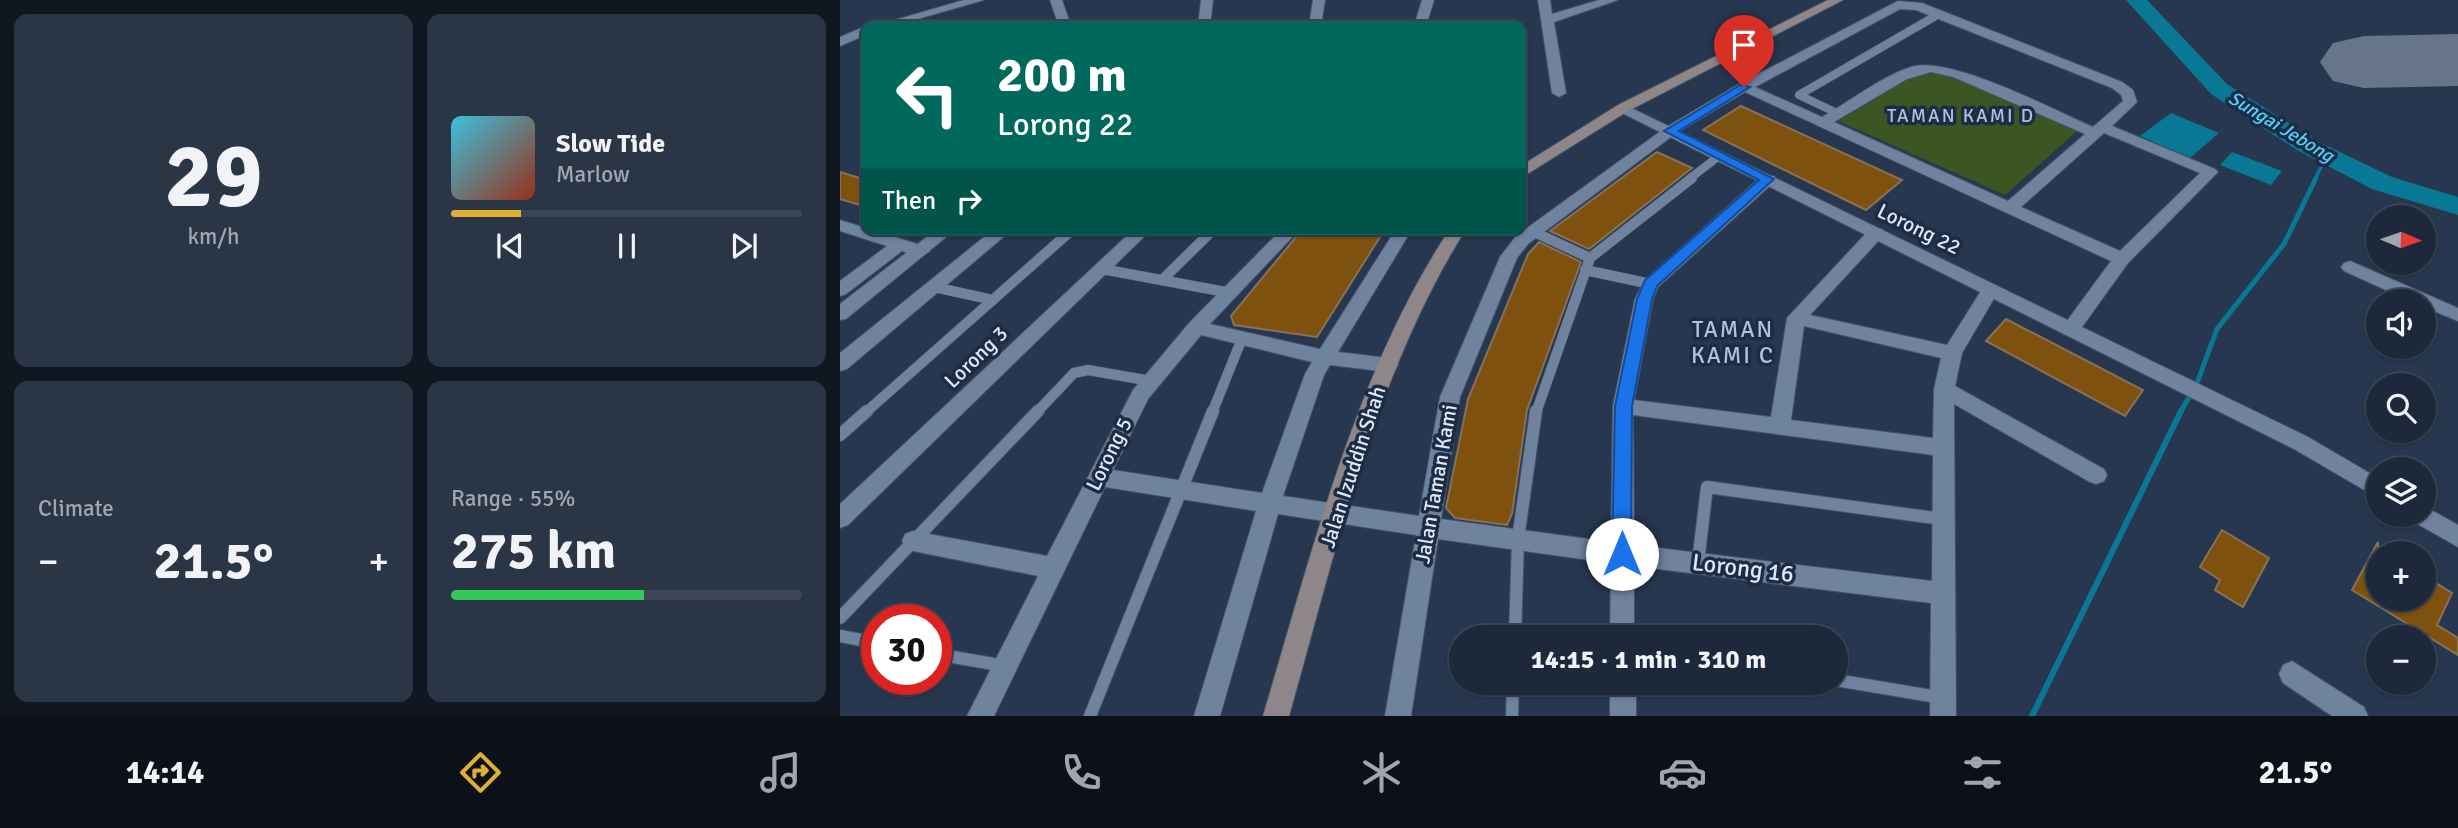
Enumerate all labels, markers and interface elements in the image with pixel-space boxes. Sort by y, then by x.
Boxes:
pin [1714,15,1774,87]
icon: arrive [1725,26,1763,64]
text: 200 m [997,45,1127,105]
icon: left [882,49,973,140]
water label: Sungai Jebong [2224,86,2340,169]
district label: TAMAN KAMI D [1887,104,2035,128]
text: Lorong 22 [997,105,1133,144]
text: 29 [164,120,263,233]
text: Slow Tide [556,128,665,160]
text: Marlow [556,160,630,189]
icon: right [950,182,988,220]
text: Then [882,185,936,217]
street label: Lorong 22 [1873,198,1965,260]
north arrow [2366,205,2436,275]
map controls [2366,205,2436,695]
text: km/h [187,222,240,251]
icon: previous [491,227,529,265]
icon: pause [608,227,646,265]
icon: next [725,227,763,265]
button: sound [2366,289,2436,359]
district label: TAMAN KAMI C [1691,315,1775,370]
street label: Lorong 3 [939,321,1013,393]
button: search [2366,373,2436,443]
street label: Jalan Izuddin Shah [1315,383,1391,551]
street label: Jalan Taman Kami [1409,403,1463,565]
street label: Lorong 5 [1080,413,1138,495]
button: layers [2366,457,2436,527]
text: Range · 55% [451,484,575,513]
text: Climate [38,494,114,523]
position arrow [1585,517,1659,591]
text: 275 km [451,519,616,583]
text: 21.5° [154,529,273,593]
text: − [38,538,59,585]
text: + [368,538,389,585]
button: + [2366,541,2436,611]
street label: Lorong 16 [1690,547,1796,589]
speed limit sign: 30 [861,604,952,695]
button: − [2366,625,2436,695]
text: 14:15 · 1 min · 310 m [1531,644,1766,676]
icon: directions [456,748,505,797]
icon: music [756,748,805,797]
icon: phone [1057,748,1106,797]
icon: climate [1357,748,1406,797]
icon: car [1658,748,1707,797]
icon: filters [1958,748,2007,797]
text: 14:14 [126,753,204,792]
text: 21.5° [2258,753,2332,792]

